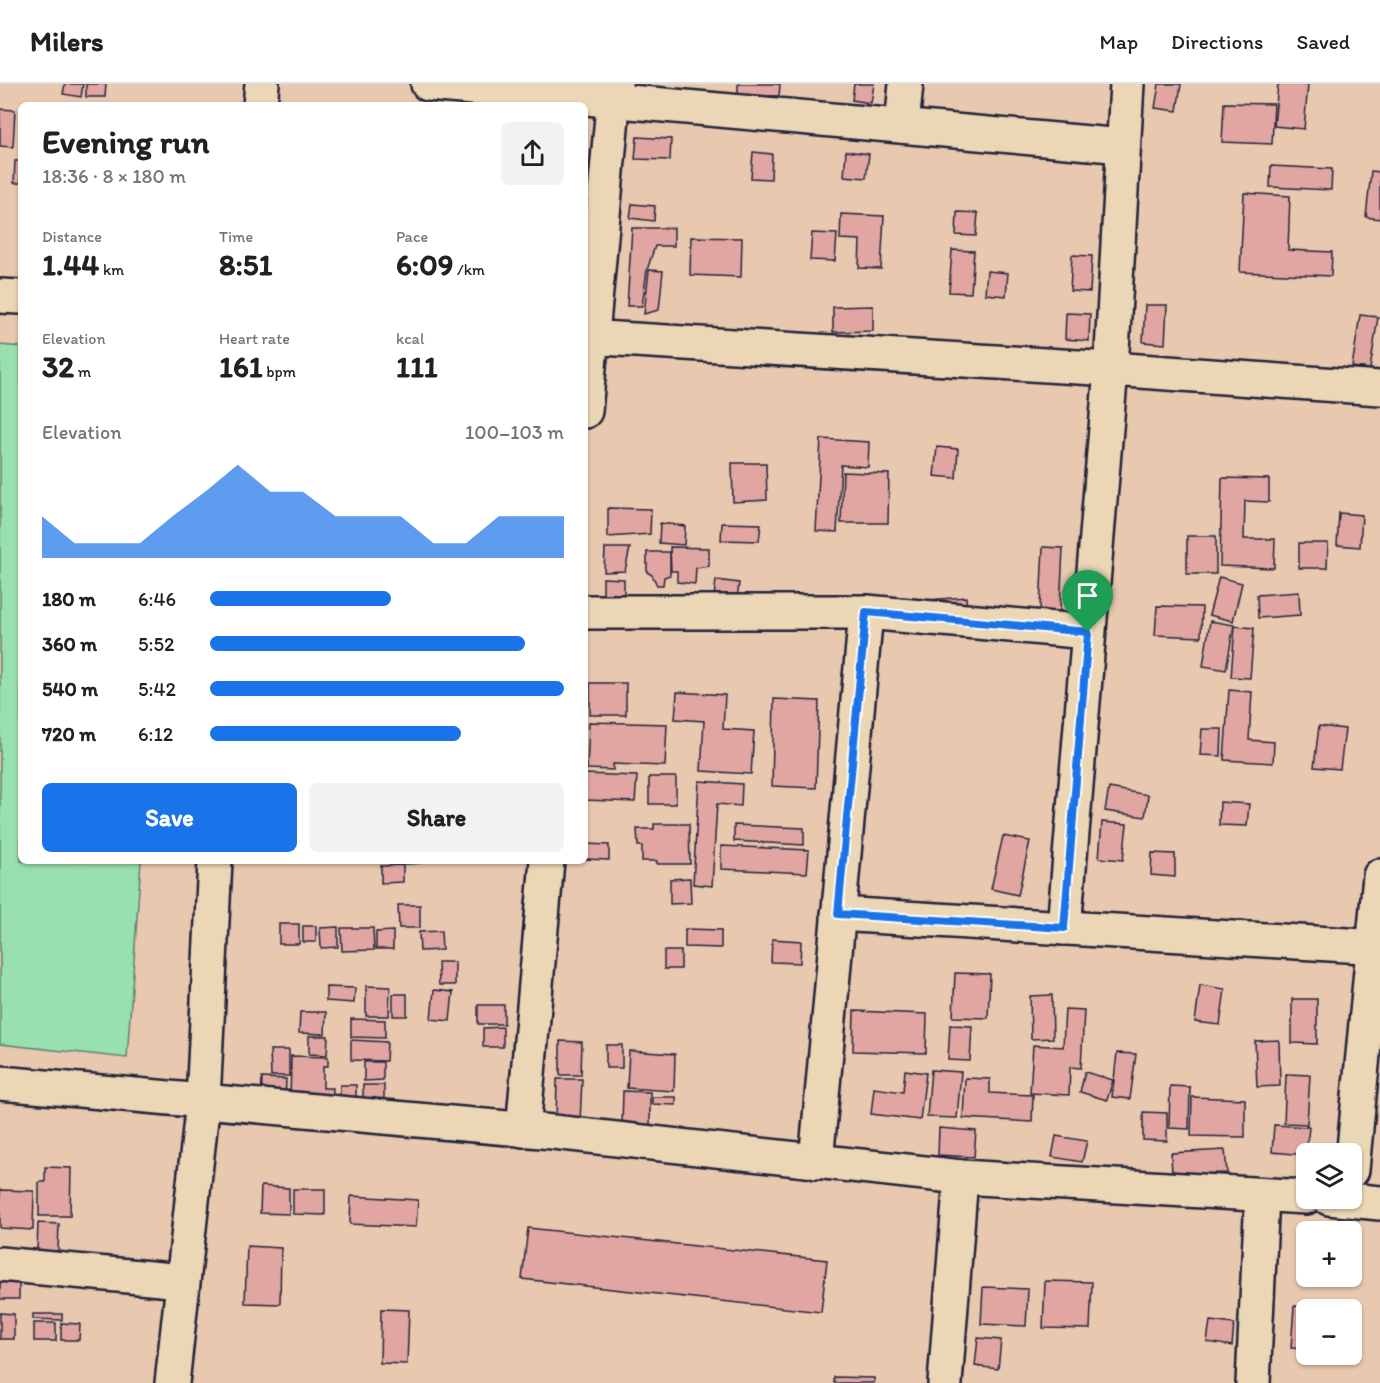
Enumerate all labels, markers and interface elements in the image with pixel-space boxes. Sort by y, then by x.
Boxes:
text: Milers [30,24,104,58]
text: Map [1100,29,1138,54]
text: Directions [1171,29,1263,54]
text: Saved [1296,29,1350,54]
text: Evening run [42,122,209,161]
button: share [501,122,564,185]
text: 18:36 · 8 × 180 m [42,164,186,188]
text: Distance [42,227,102,246]
text: Time [219,227,253,246]
text: Pace [396,227,428,246]
text: 1.44 [42,246,99,283]
text: 8:51 [219,246,272,283]
text: 6:09 [396,246,453,283]
text: km [99,260,124,279]
text: /km [453,260,485,279]
text: Elevation [42,329,106,348]
text: Heart rate [219,329,290,348]
text: kcal [396,329,424,348]
text: 32 [42,348,74,385]
text: 161 [219,348,263,385]
text: 111 [396,348,438,385]
text: m [74,362,91,381]
text: bpm [263,362,296,381]
text: Elevation [42,420,121,444]
text: 100–103 m [465,420,564,444]
pin [1062,570,1113,632]
icon: arrive [1071,579,1104,612]
text: 180 m [42,587,96,611]
text: 6:46 [138,587,176,611]
text: 360 m [42,632,97,656]
text: 5:52 [138,632,174,656]
text: 540 m [42,677,98,701]
text: 5:42 [138,677,176,701]
text: 720 m [42,722,96,746]
text: 6:12 [138,722,173,746]
button: Save [42,783,297,852]
button: Share [309,783,564,852]
map controls [1296,1143,1362,1365]
button: layers [1296,1143,1362,1209]
button: + [1296,1221,1362,1287]
button: − [1296,1299,1362,1365]

